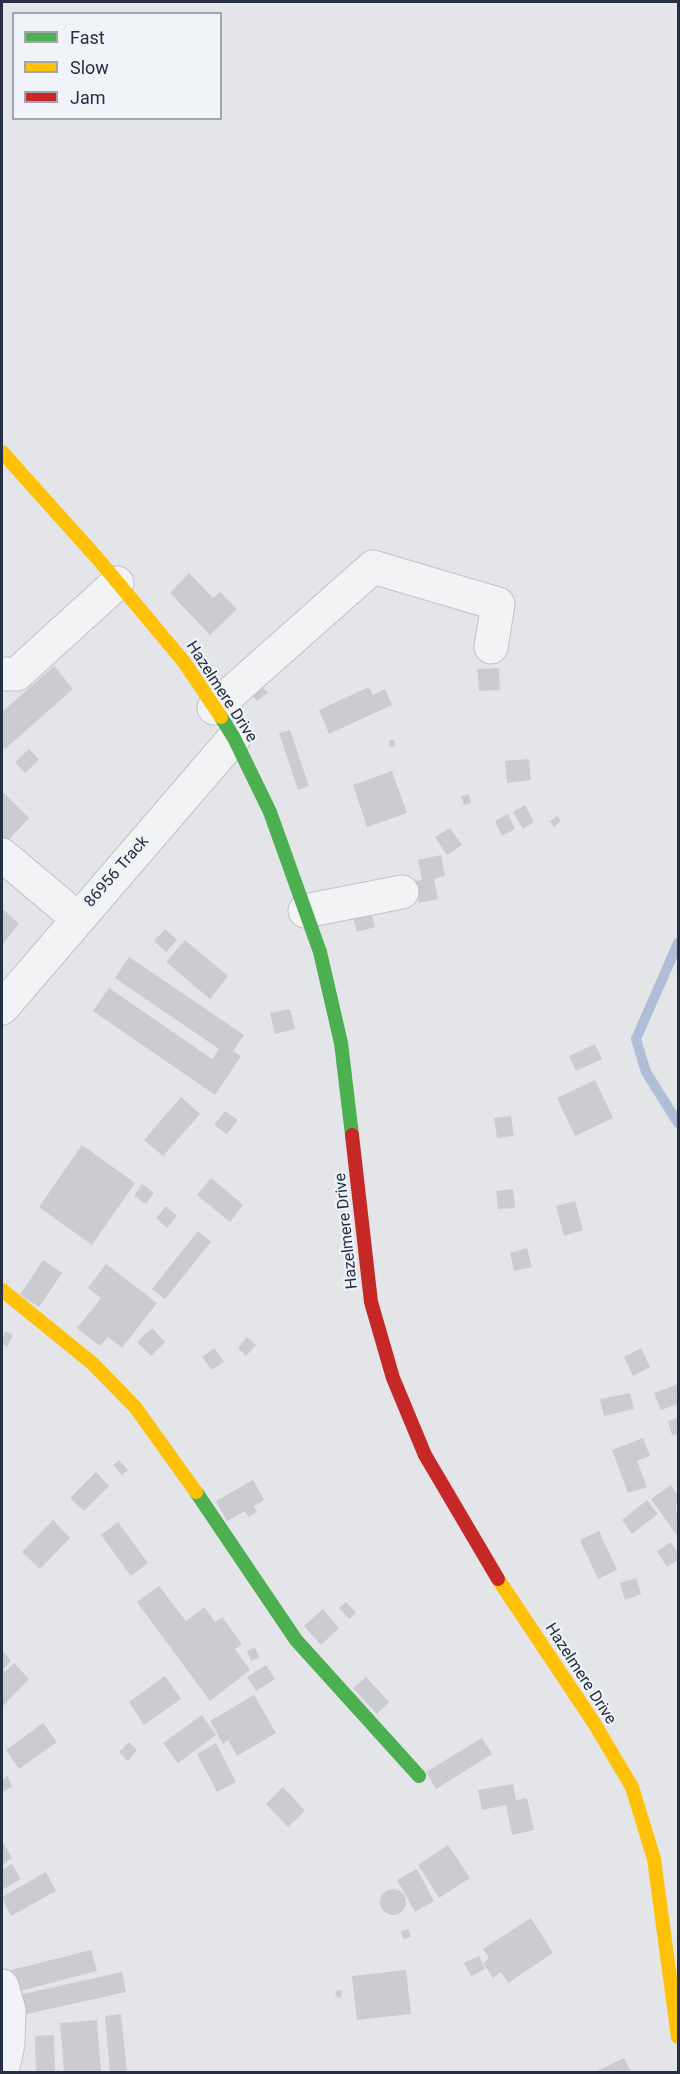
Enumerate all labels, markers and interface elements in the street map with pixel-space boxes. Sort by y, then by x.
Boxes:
legend [12,12,222,120]
text: Fast [70,27,105,48]
text: Slow [70,57,109,78]
text: Jam [70,87,106,108]
street label: Hazelmere Drive [181,638,261,746]
street label: 86956 Track [81,832,153,912]
street label: Hazelmere Drive [331,1172,363,1290]
street label: Hazelmere Drive [540,1620,620,1728]

